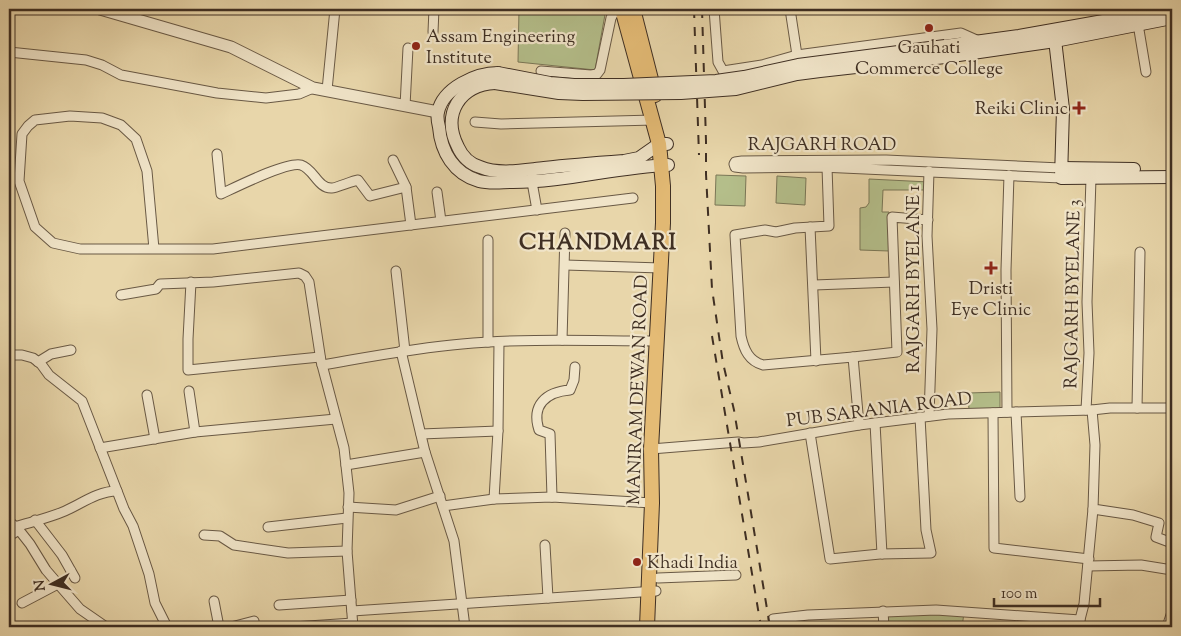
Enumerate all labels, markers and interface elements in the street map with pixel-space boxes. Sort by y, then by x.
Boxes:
marker: Gauhati Commerce College [923,22,935,34]
place label: Assam Engineering Institute [426,25,576,72]
place label: Gauhati Commerce College [855,36,1003,83]
marker: Assam Engineering Institute [410,40,422,52]
place label: Reiki Clinic [975,97,1068,123]
marker: Reiki Clinic [1072,101,1086,115]
street label: RAJGARH ROAD [748,133,896,159]
street label: RAJGARH BYELANE 1 [902,185,928,373]
street label: RAJGARH BYELANE 3 [1059,199,1089,389]
district label: CHANDMARI [519,228,677,260]
marker: Dristi Eye Clinic [984,261,998,275]
street label: MANIRAM DEWAN ROAD [622,274,656,506]
place label: Dristi Eye Clinic [951,277,1031,324]
street label: PUB SARANIA ROAD [785,387,974,435]
place label: Khadi India [647,551,738,577]
marker: Khadi India [631,556,643,568]
north arrow [28,558,78,608]
scale bar [994,576,1100,608]
text: N [30,579,52,592]
text: 100 m [1001,584,1038,605]

